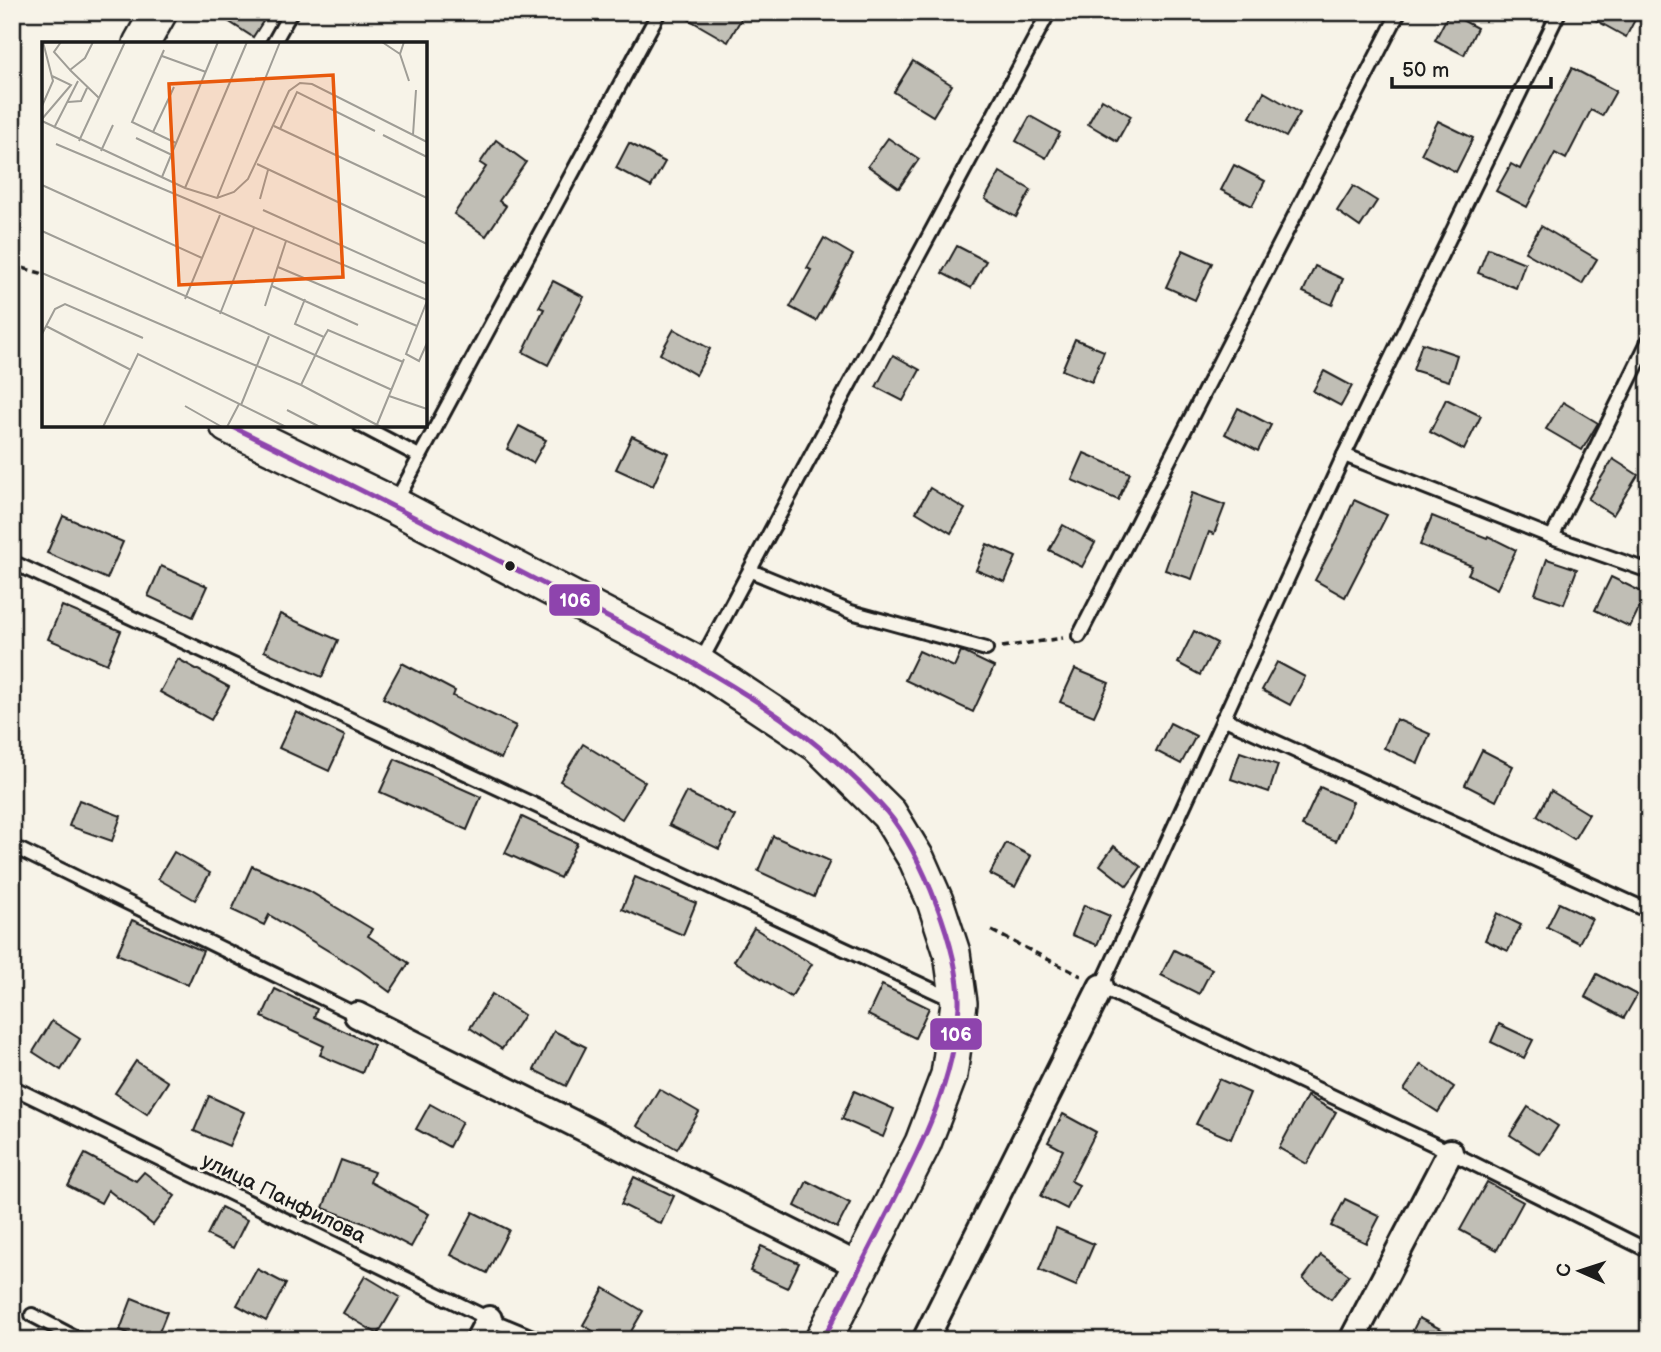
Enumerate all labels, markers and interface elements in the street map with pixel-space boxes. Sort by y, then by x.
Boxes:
inset map [42,42,427,427]
scale bar [1392,46,1551,90]
text: 50 m [1402,58,1449,83]
unlabelled marker [503,559,517,573]
line badge: 106 [548,583,601,617]
text: 106 [559,590,591,613]
line badge: 106 [929,1017,983,1051]
text: 106 [940,1024,972,1047]
street label: улица Панфилова [198,1148,370,1249]
north arrow [1546,1236,1616,1306]
text: С [1553,1263,1576,1277]

